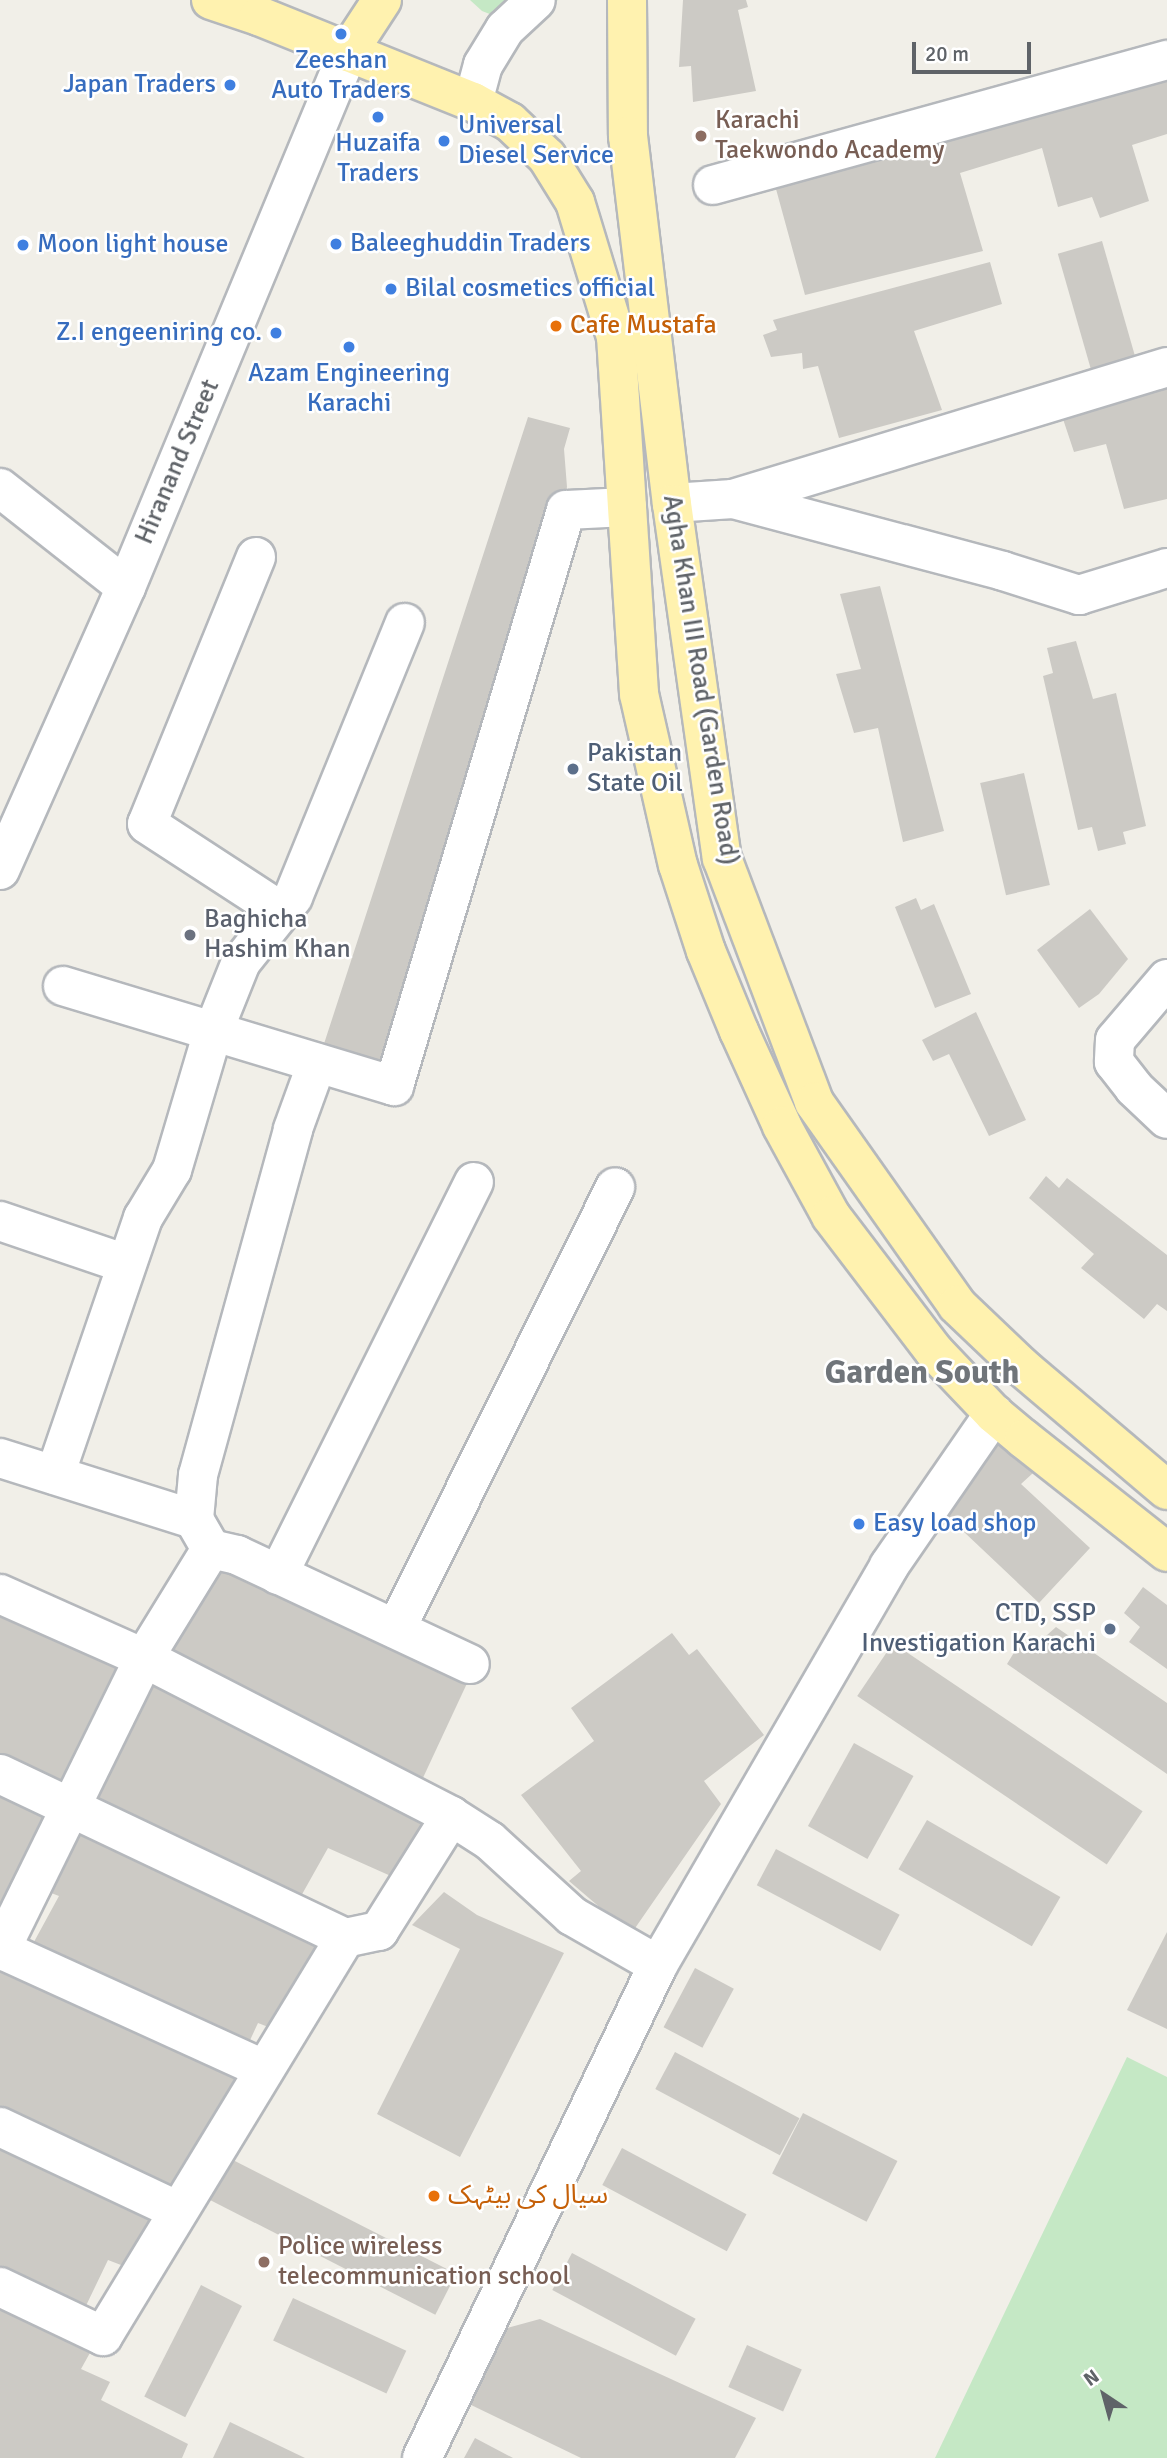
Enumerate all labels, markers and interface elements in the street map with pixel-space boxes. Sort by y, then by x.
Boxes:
marker: Zeeshan Auto Traders [333,26,349,42]
scale bar [915,28,1034,72]
text: 20 m [925,41,969,67]
place label: Zeeshan Auto Traders [271,45,411,106]
place label: Japan Traders [63,69,216,101]
marker: Japan Traders [222,77,238,93]
place label: Karachi Taekwondo Academy [715,105,944,166]
marker: Huzaifa Traders [370,109,386,125]
place label: Universal Diesel Service [458,110,614,172]
place label: Huzaifa Traders [335,128,421,190]
marker: Karachi Taekwondo Academy [693,128,709,144]
marker: Universal Diesel Service [436,133,452,149]
place label: Baleeghuddin Traders [350,228,591,260]
place label: Moon light house [37,229,228,261]
marker: Baleeghuddin Traders [328,236,344,252]
marker: Moon light house [15,237,31,253]
place label: Bilal cosmetics official [405,273,655,305]
marker: Bilal cosmetics official [383,281,399,297]
place label: Cafe Mustafa [570,310,717,342]
place label: Z.I engeeniring co. [56,317,262,349]
marker: Cafe Mustafa [548,318,564,334]
marker: Z.I engeeniring co. [268,325,284,341]
marker: Azam Engineering Karachi [341,339,357,355]
place label: Azam Engineering Karachi [248,358,450,420]
street label: Hiranand Street [129,375,227,549]
street label: Agha Khan III Road (Garden Road) [655,493,745,867]
place label: Pakistan State Oil [587,738,683,800]
marker: Pakistan State Oil [565,761,581,777]
place label: Baghicha Hashim Khan [204,904,351,965]
marker: Baghicha Hashim Khan [182,927,198,943]
district label: Garden South [825,1353,1019,1393]
place label: Easy load shop [873,1508,1036,1540]
marker: Easy load shop [851,1516,867,1532]
place label: CTD, SSP Investigation Karachi [861,1598,1096,1660]
marker: CTD, SSP Investigation Karachi [1102,1621,1118,1637]
place label: سیال کی بیٹہک [448,2180,608,2212]
marker: سیال کی بیٹہک [426,2188,442,2204]
place label: Police wireless telecommunication school [278,2231,570,2292]
marker: Police wireless telecommunication school [256,2254,272,2270]
north arrow [1069,2360,1139,2430]
text: N [1079,2364,1104,2392]

